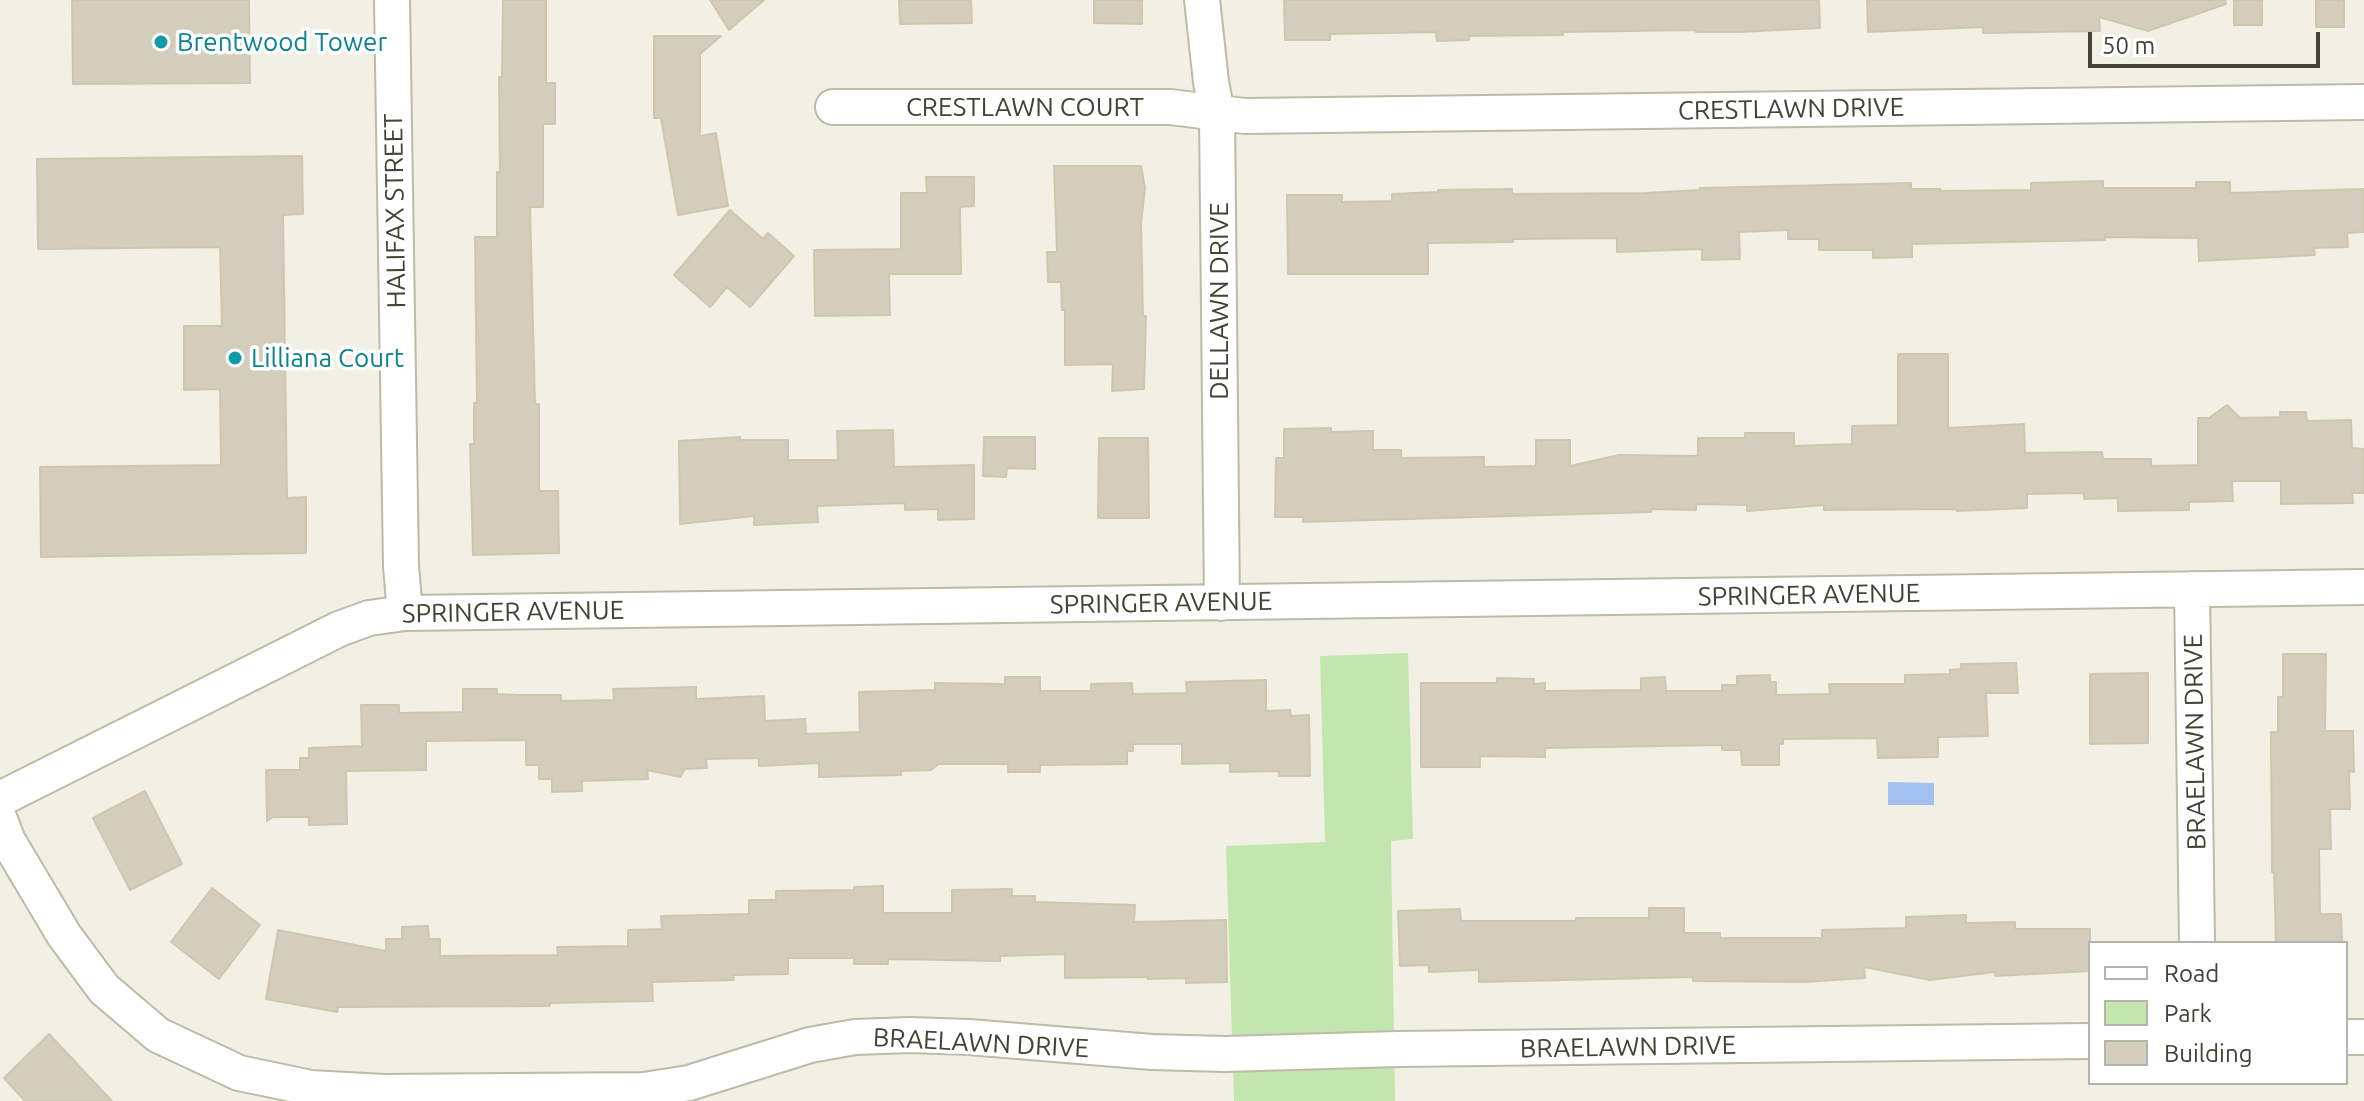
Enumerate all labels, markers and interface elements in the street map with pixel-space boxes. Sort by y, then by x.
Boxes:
scale bar [2092,16,2324,66]
place label: Brentwood Tower [177,26,387,58]
text: 50 m [2102,32,2155,59]
marker: Brentwood Tower [152,33,170,51]
street label: CRESTLAWN COURT [906,91,1144,123]
street label: CRESTLAWN DRIVE [1678,91,1904,127]
street label: HALIFAX STREET [378,113,412,309]
street label: DELLAWN DRIVE [1203,202,1235,400]
place label: Lilliana Court [251,342,404,374]
marker: Lilliana Court [226,349,244,367]
street label: SPRINGER AVENUE [1698,577,1920,613]
street label: SPRINGER AVENUE [1050,585,1272,621]
street label: SPRINGER AVENUE [402,594,624,630]
street label: BRAELAWN DRIVE [2178,634,2212,850]
legend [2088,941,2348,1085]
text: Road [2164,960,2219,987]
text: Park [2164,1000,2212,1027]
street label: BRAELAWN DRIVE [872,1022,1090,1064]
street label: BRAELAWN DRIVE [1520,1030,1736,1064]
text: Building [2164,1040,2252,1067]

